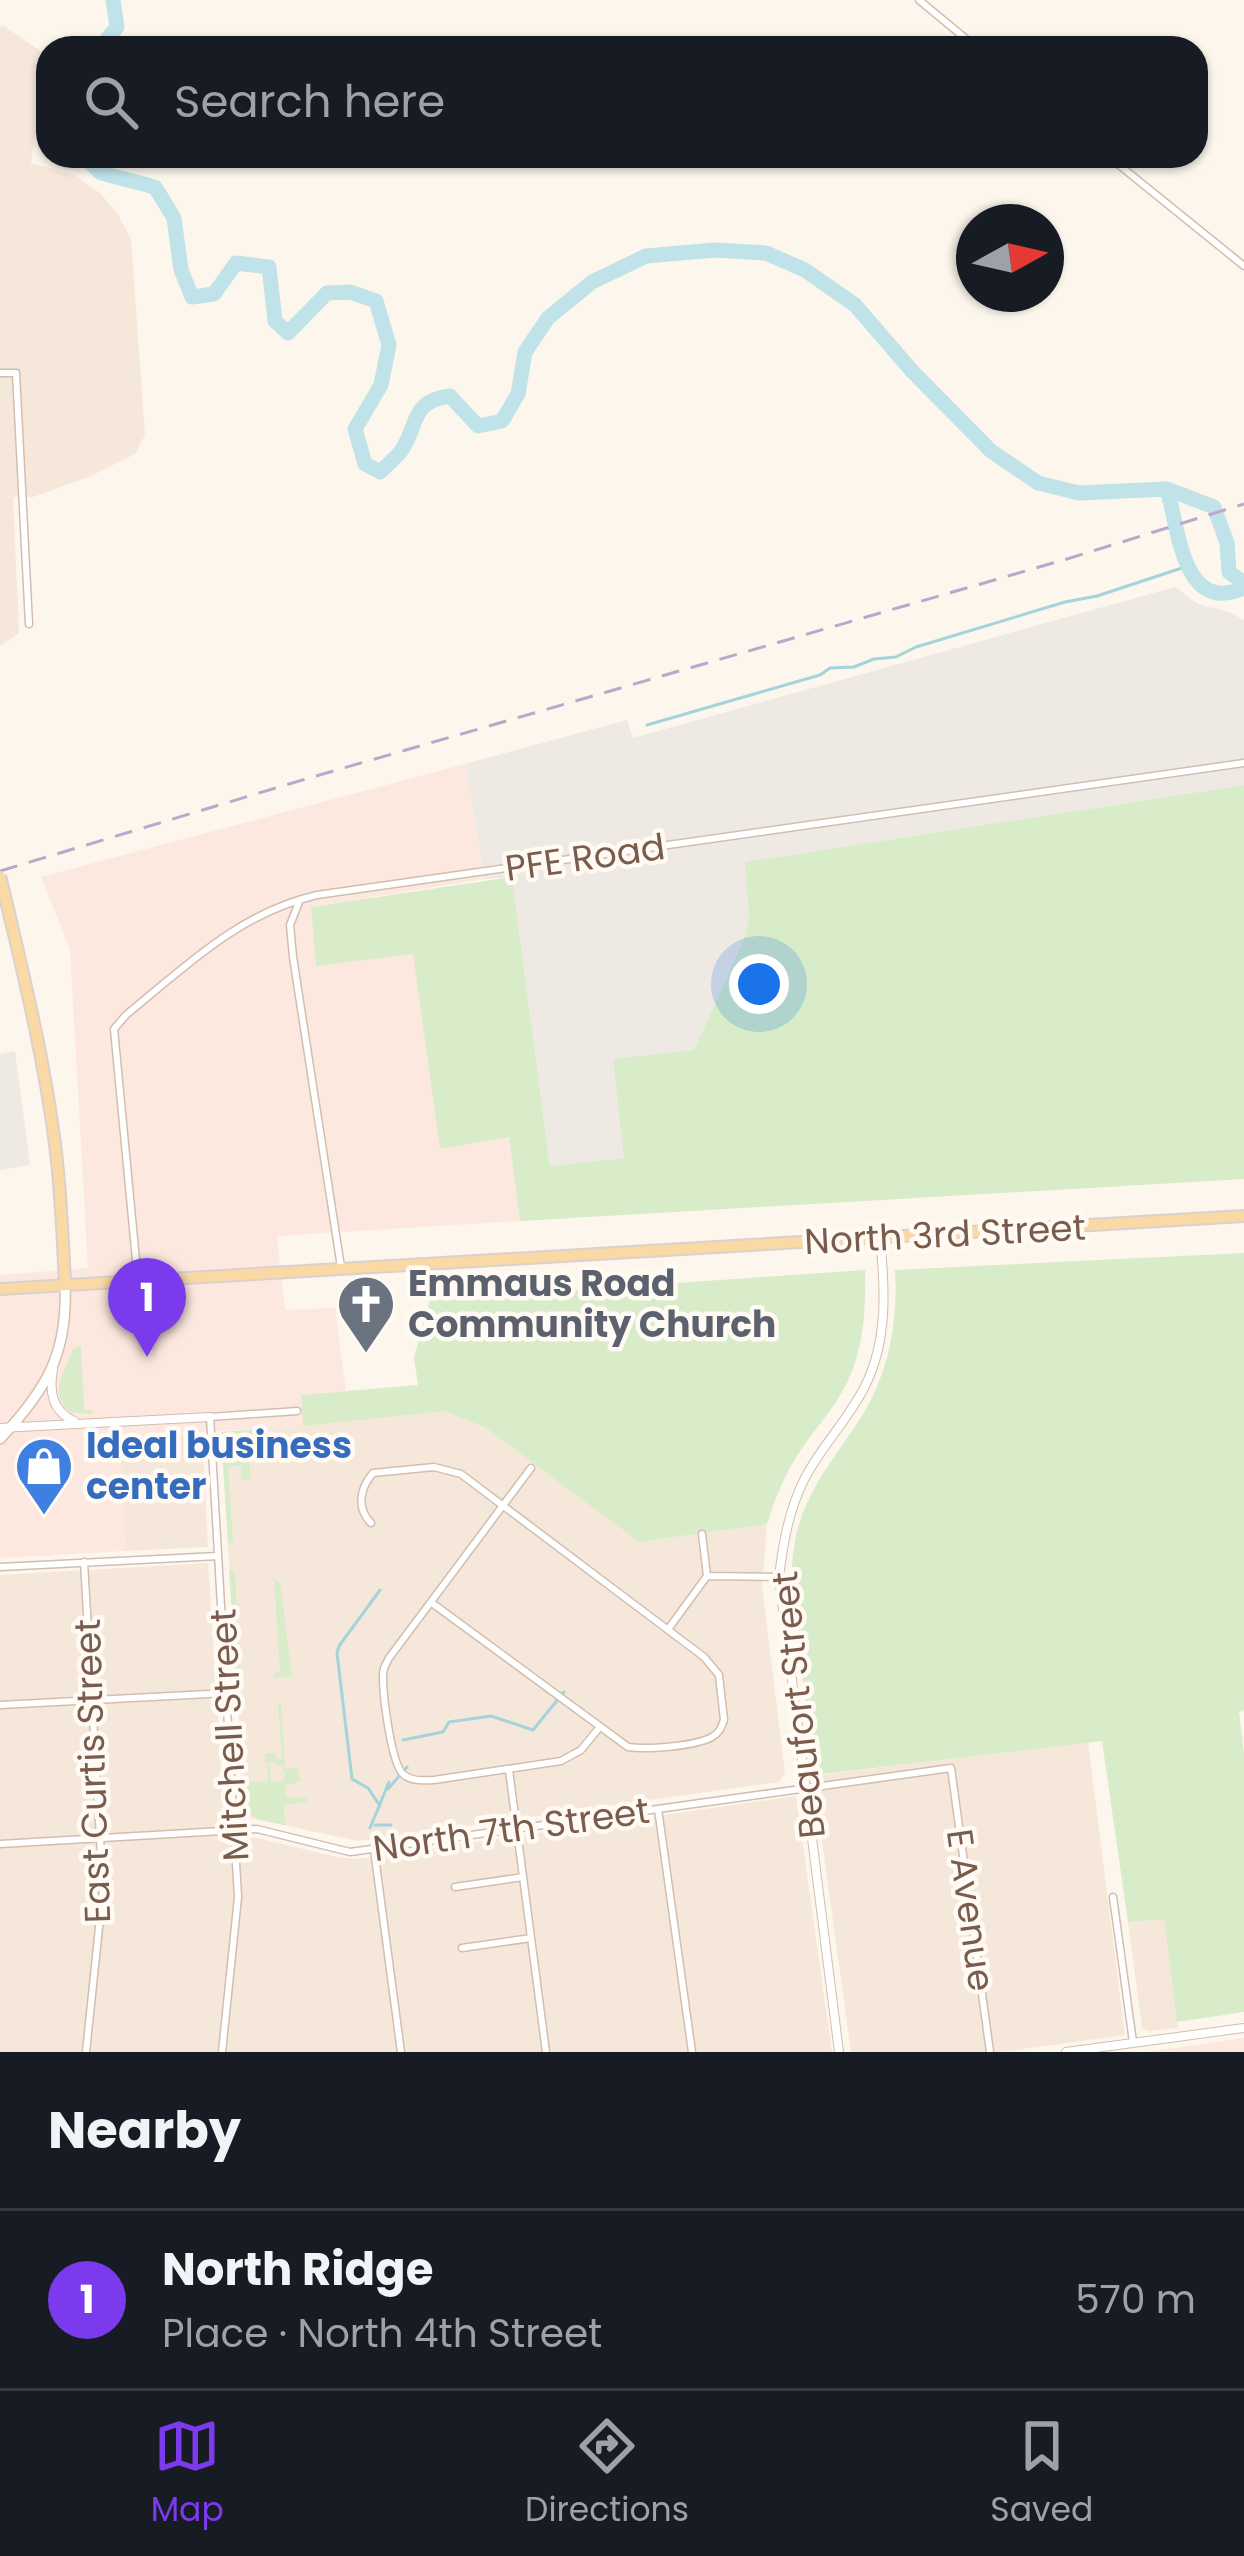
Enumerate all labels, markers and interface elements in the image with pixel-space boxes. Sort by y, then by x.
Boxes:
search box [36,36,1208,168]
icon: search [78,69,144,135]
text: Search here [174,70,445,133]
north arrow [956,204,1064,312]
street label: PFE Road [502,821,668,894]
your location [729,954,789,1014]
street label: North 3rd Street [803,1202,1087,1267]
pin: 1 [108,1258,186,1357]
place label: Emmaus Road Community Church [408,1258,776,1350]
church icon: Emmaus Road Community Church [335,1273,397,1355]
place label: Ideal business center [86,1420,352,1512]
shop icon: Ideal business center [13,1435,75,1517]
street label: Beaufort Street [759,1569,838,1841]
street label: Mitchell Street [197,1607,262,1863]
street label: East Curtis Street [62,1618,123,1924]
street label: North 7th Street [370,1785,652,1874]
street label: E Avenue [934,1826,1007,1994]
text: Nearby [48,2094,241,2166]
text: North Ridge [162,2238,433,2301]
text: 1 [80,2272,94,2327]
text: 570 m [1075,2272,1196,2327]
text: Place · North 4th Street [162,2306,602,2361]
tab: Map [151,2413,224,2535]
tab: Directions [525,2413,689,2535]
tab: Saved [990,2413,1093,2535]

